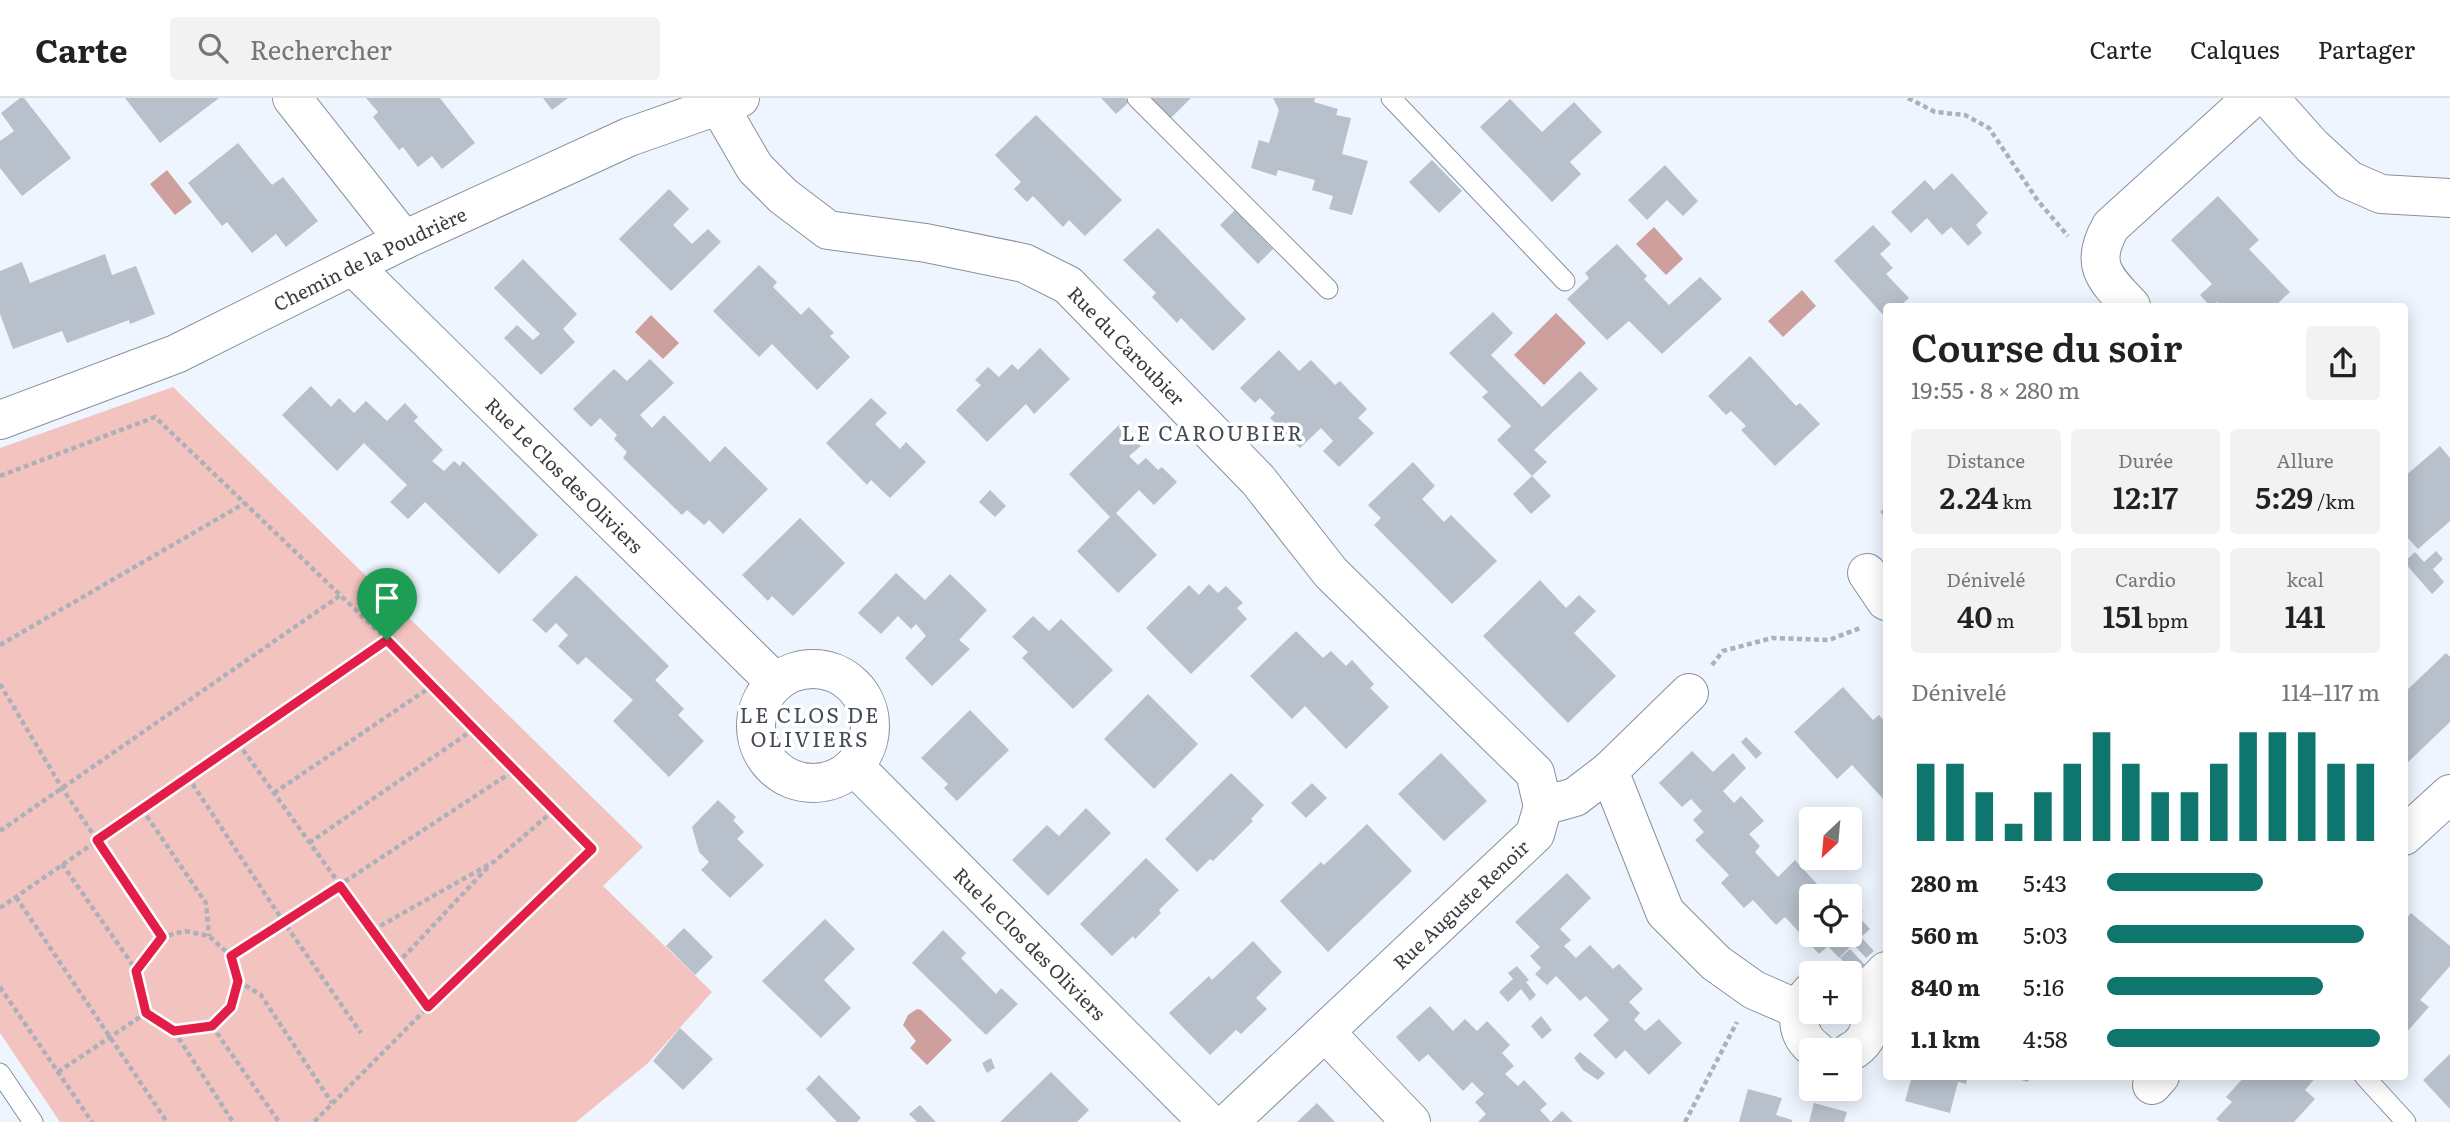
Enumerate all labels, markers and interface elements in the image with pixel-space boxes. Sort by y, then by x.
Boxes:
search box [170,17,660,80]
text: Carte [35,24,128,73]
icon: search [194,29,232,67]
text: Rechercher [250,29,392,68]
text: Carte [2089,31,2152,66]
text: Calques [2190,31,2280,66]
text: Partager [2318,31,2415,66]
street label: Chemin de la Poudrière [268,199,471,317]
street label: Rue du Caroubier [1062,279,1192,411]
text: Course du soir [1911,317,2182,374]
button: share [2306,326,2380,400]
text: 19:55 · 8 × 280 m [1911,372,2080,406]
street label: Rue Le Clos des Oliviers [480,391,650,559]
district label: LE CAROUBIER [1121,416,1305,447]
text: Distance [1947,446,2025,474]
text: Durée [2118,446,2173,474]
text: Allure [2277,446,2334,474]
text: 2.24 [1940,474,1998,518]
text: 12:17 [2113,474,2178,518]
text: 5:29 [2255,474,2313,518]
text: km [1998,487,2032,515]
text: /km [2313,487,2355,515]
text: Dénivelé [1946,565,2025,593]
text: Cardio [2115,565,2176,593]
text: kcal [2286,565,2324,593]
pin [357,568,417,640]
icon: arrive [368,579,406,617]
text: 40 [1957,593,1992,637]
text: 151 [2103,593,2143,637]
text: 141 [2285,593,2326,637]
text: m [1992,606,2015,634]
text: bpm [2143,606,2188,634]
text: Dénivelé [1911,674,2007,708]
text: 114–117 m [2281,674,2380,708]
district label: LE CLOS DE OLIVIERS [740,698,880,753]
north arrow [1799,807,1862,870]
map controls [1799,807,1862,1101]
street label: Rue Auguste Renoir [1386,833,1535,975]
street label: Rue le Clos des Oliviers [948,860,1113,1026]
text: 280 m [1911,865,1979,899]
text: 5:43 [2023,865,2067,899]
button: locate [1799,884,1862,947]
text: 560 m [1911,917,1979,951]
text: 5:03 [2023,917,2068,951]
button: + [1799,961,1862,1024]
text: 840 m [1911,969,1980,1003]
text: 5:16 [2023,969,2064,1003]
text: 1.1 km [1911,1021,1981,1055]
text: 4:58 [2023,1021,2068,1055]
button: − [1799,1038,1862,1101]

